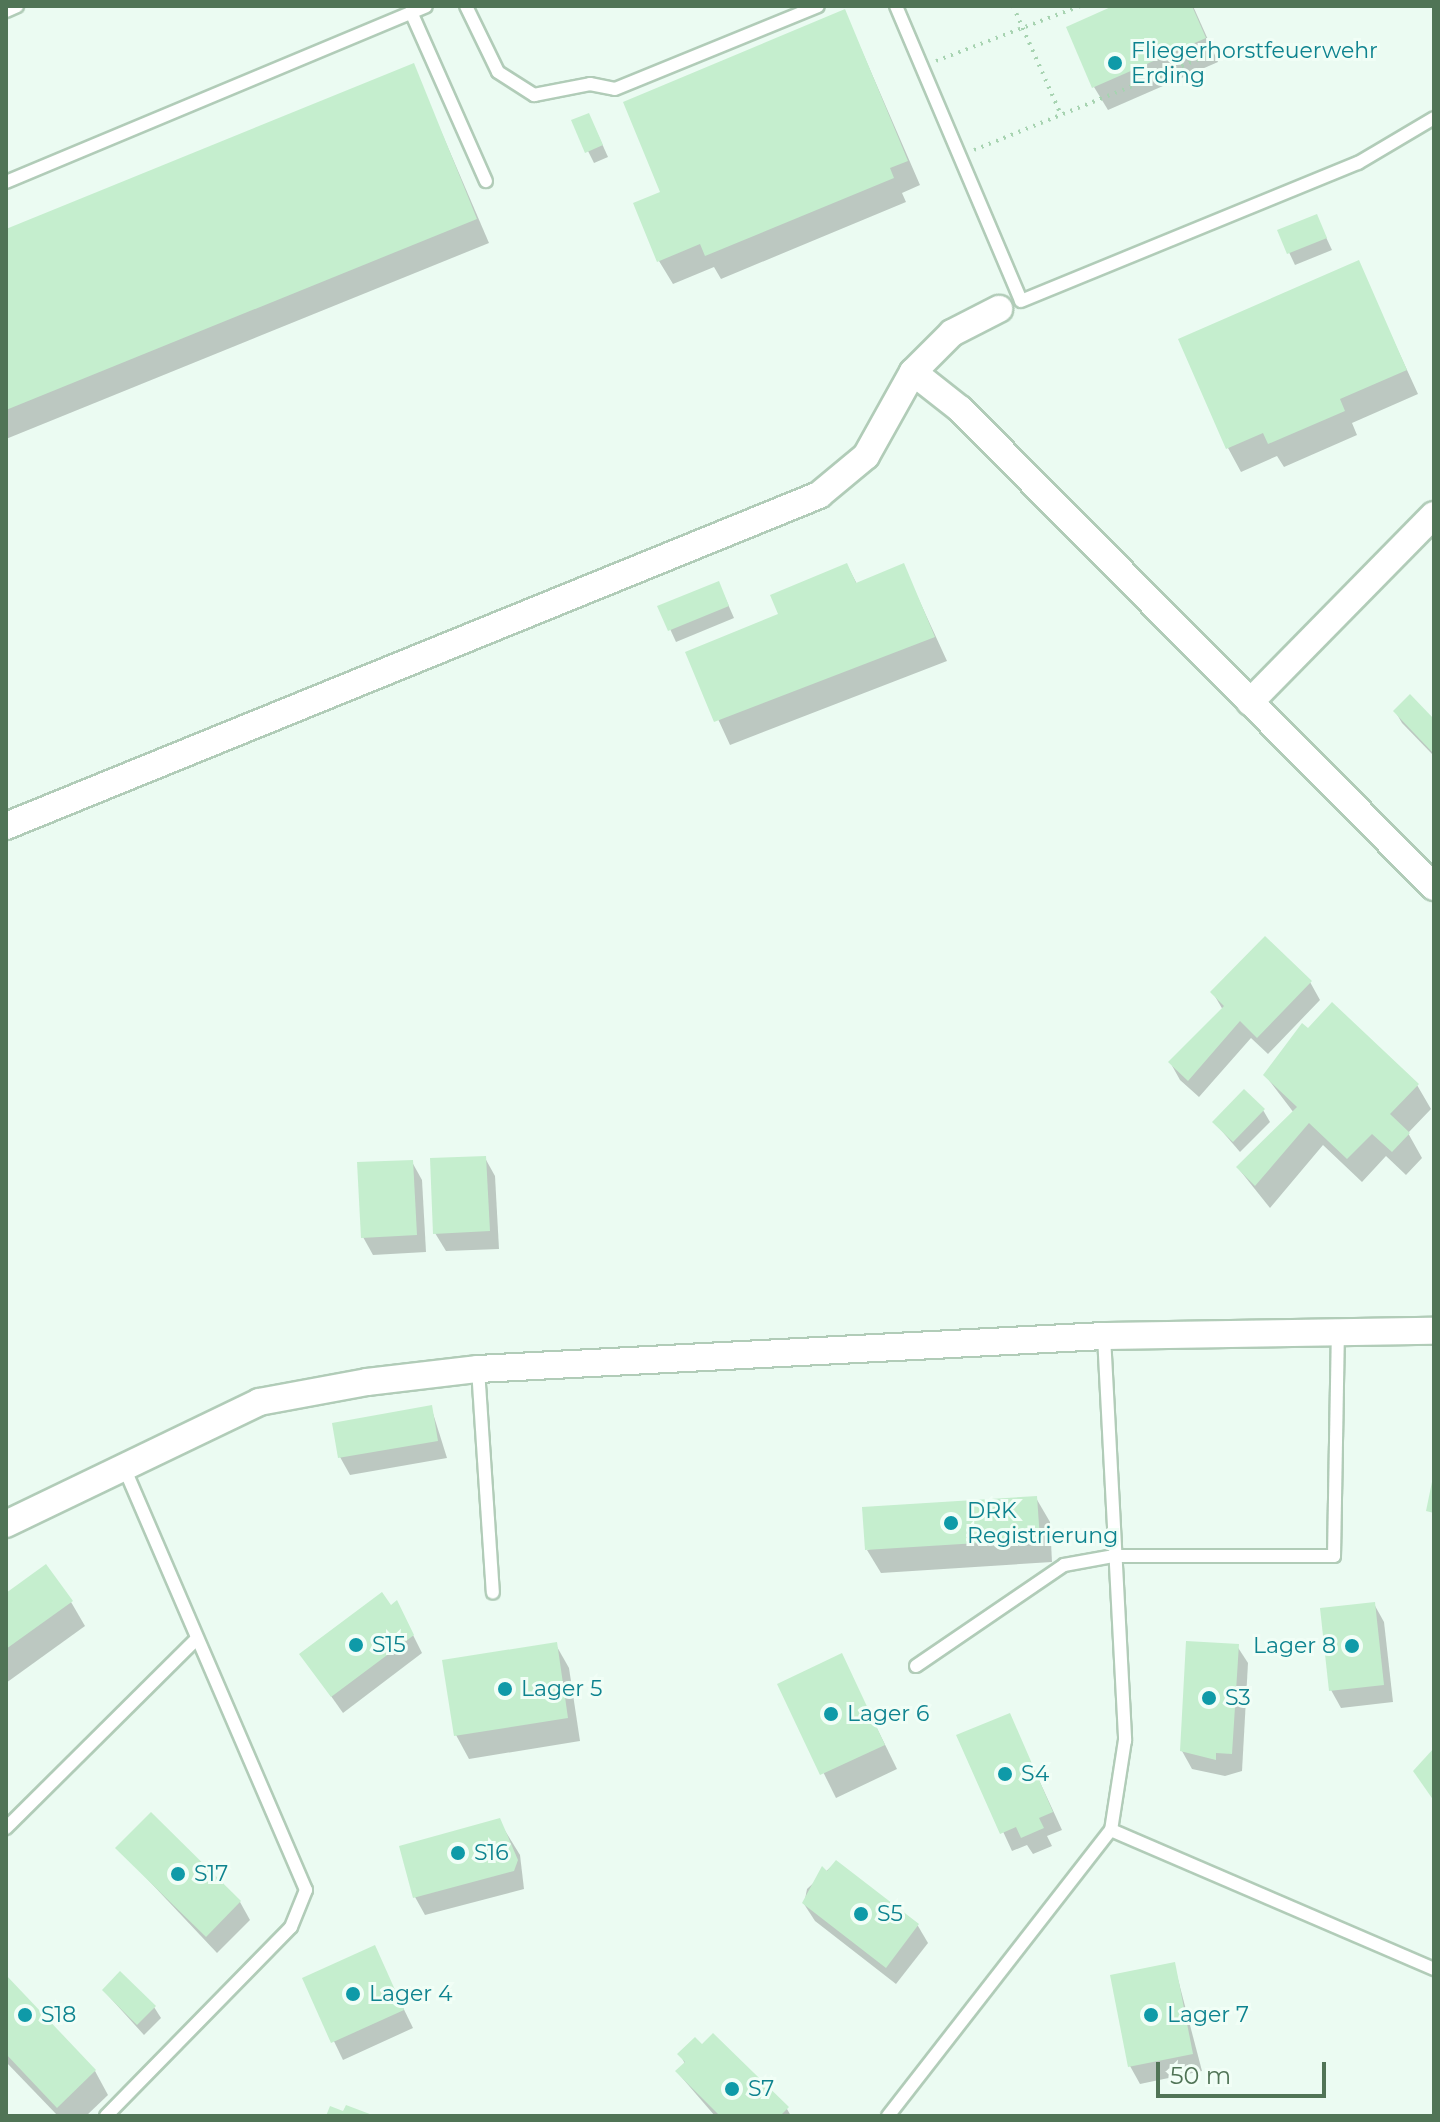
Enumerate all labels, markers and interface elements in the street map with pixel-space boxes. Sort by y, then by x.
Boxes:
place label: Fliegerhorstfeuerwehr Erding [1131,37,1378,88]
marker: Fliegerhorstfeuerwehr Erding [1106,54,1124,72]
place label: DRK Registrierung [967,1497,1118,1548]
marker: DRK Registrierung [942,1514,960,1532]
place label: S15 [372,1632,406,1658]
place label: Lager 8 [1253,1633,1336,1659]
marker: S15 [347,1636,365,1654]
marker: Lager 8 [1343,1637,1361,1655]
place label: Lager 5 [521,1676,602,1702]
marker: Lager 5 [496,1680,514,1698]
place label: S3 [1225,1685,1251,1711]
marker: S3 [1200,1689,1218,1707]
place label: Lager 6 [847,1701,929,1727]
marker: Lager 6 [822,1705,840,1723]
place label: S4 [1021,1761,1049,1787]
marker: S4 [996,1765,1014,1783]
place label: S16 [474,1840,509,1866]
marker: S16 [449,1844,467,1862]
place label: S17 [194,1861,228,1887]
marker: S17 [169,1865,187,1883]
place label: S5 [877,1901,903,1927]
marker: S5 [852,1905,870,1923]
place label: Lager 4 [369,1981,452,2007]
marker: Lager 4 [344,1985,362,2003]
place label: S18 [41,2002,76,2028]
place label: Lager 7 [1167,2002,1249,2028]
marker: S18 [16,2006,34,2024]
marker: Lager 7 [1142,2006,1160,2024]
scale bar [1160,2046,1330,2096]
text: 50 m [1170,2061,1231,2090]
place label: S7 [748,2076,774,2102]
marker: S7 [723,2080,741,2098]

